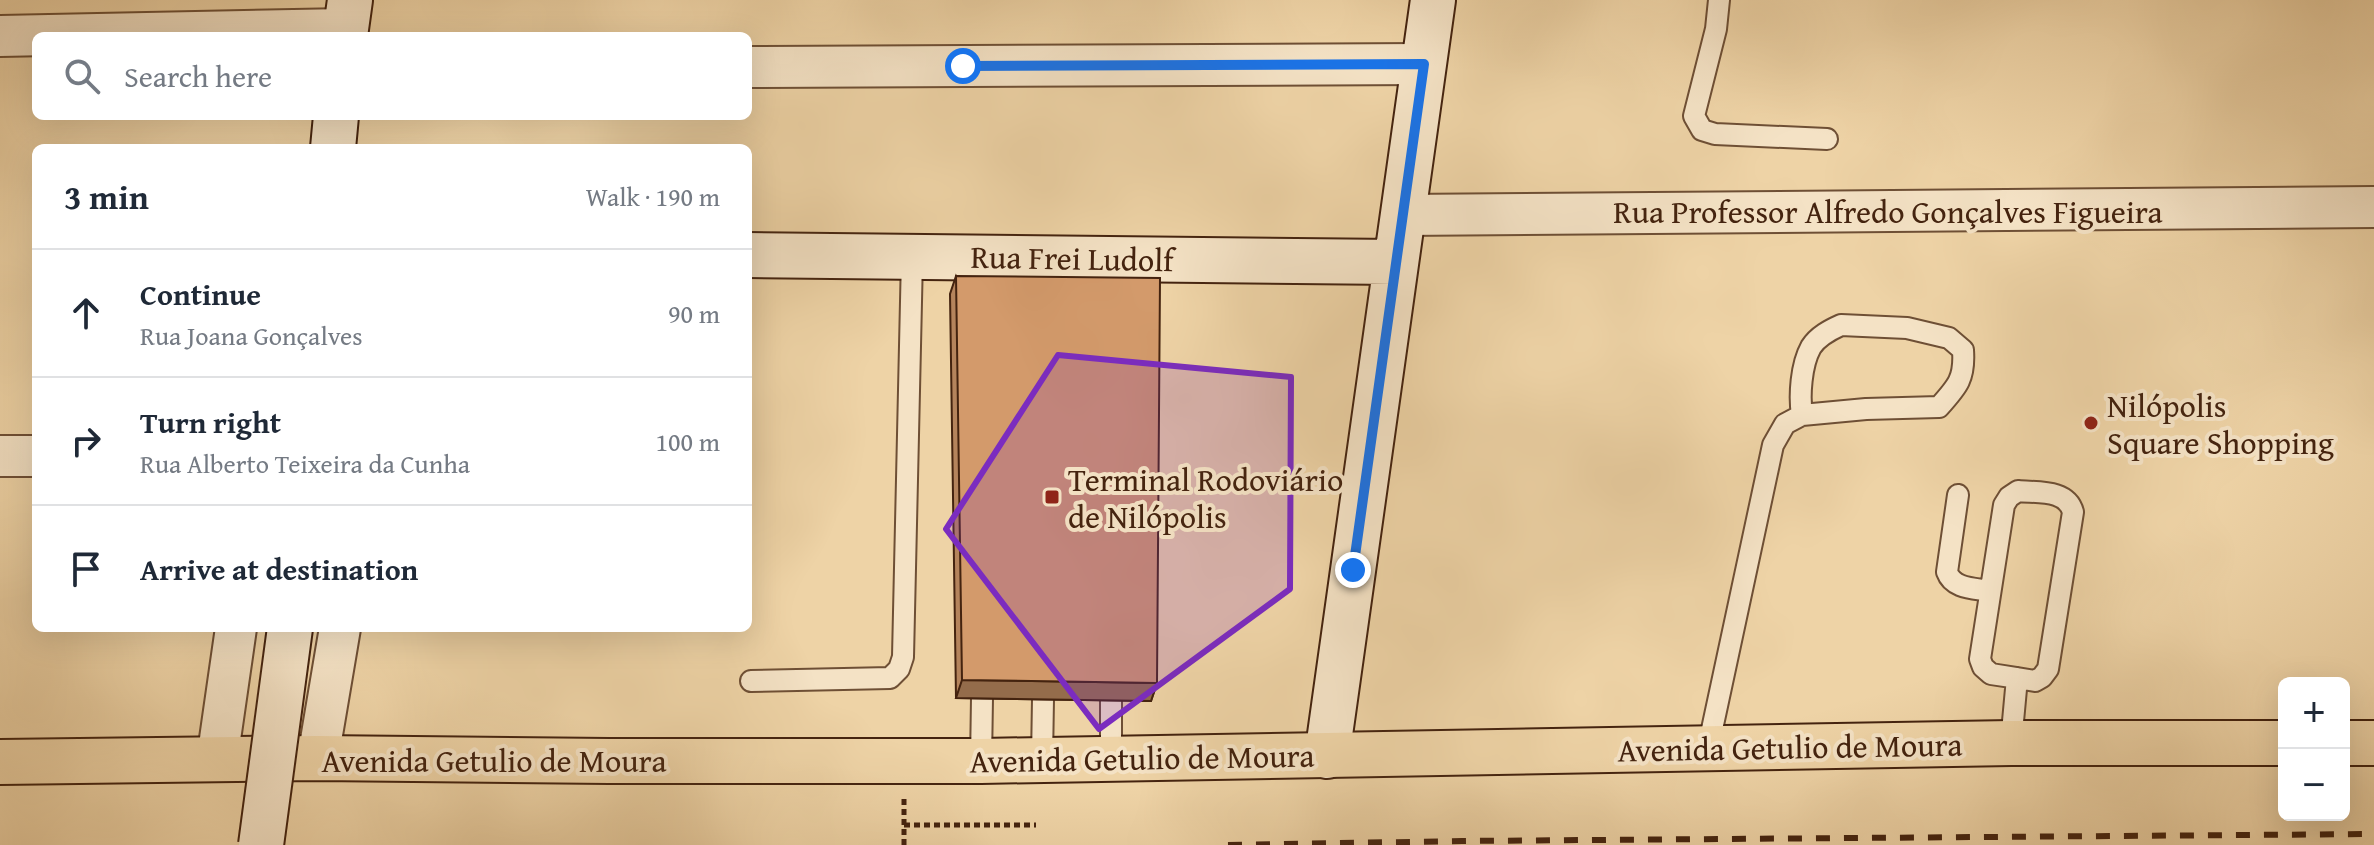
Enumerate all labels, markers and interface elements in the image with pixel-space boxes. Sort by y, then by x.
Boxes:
search box [32,32,752,120]
route start [945,48,981,84]
icon: search [60,54,104,98]
text: Search here [124,54,272,98]
text: 3 min [64,172,149,221]
text: Walk · 190 m [586,177,720,216]
street label: Rua Professor Alfredo Gonçalves Figueira [1613,188,2163,235]
street label: Rua Frei Ludolf [970,233,1178,283]
text: Continue [140,272,261,316]
icon: ahead [64,291,108,335]
text: 90 m [668,294,720,333]
text: Rua Joana Gonçalves [140,316,363,355]
place label: Nilópolis Square Shopping [2107,382,2334,466]
text: Turn right [140,400,281,444]
marker: Nilópolis Square Shopping [2082,414,2100,432]
icon: right [64,419,108,463]
text: 100 m [655,422,720,461]
text: Rua Alberto Teixeira da Cunha [140,444,470,483]
place label: Terminal Rodoviário de Nilópolis [1068,456,1343,540]
marker: Terminal Rodoviário de Nilópolis [1043,488,1061,506]
icon: arrive [64,547,108,591]
text: Arrive at destination [140,547,418,591]
route end [1335,552,1371,588]
map controls [2278,677,2350,821]
button: + [2278,677,2350,749]
street label: Avenida Getulio de Moura [1617,720,1963,774]
street label: Avenida Getulio de Moura [969,731,1315,785]
street label: Avenida Getulio de Moura [321,737,667,784]
button: − [2278,749,2350,821]

